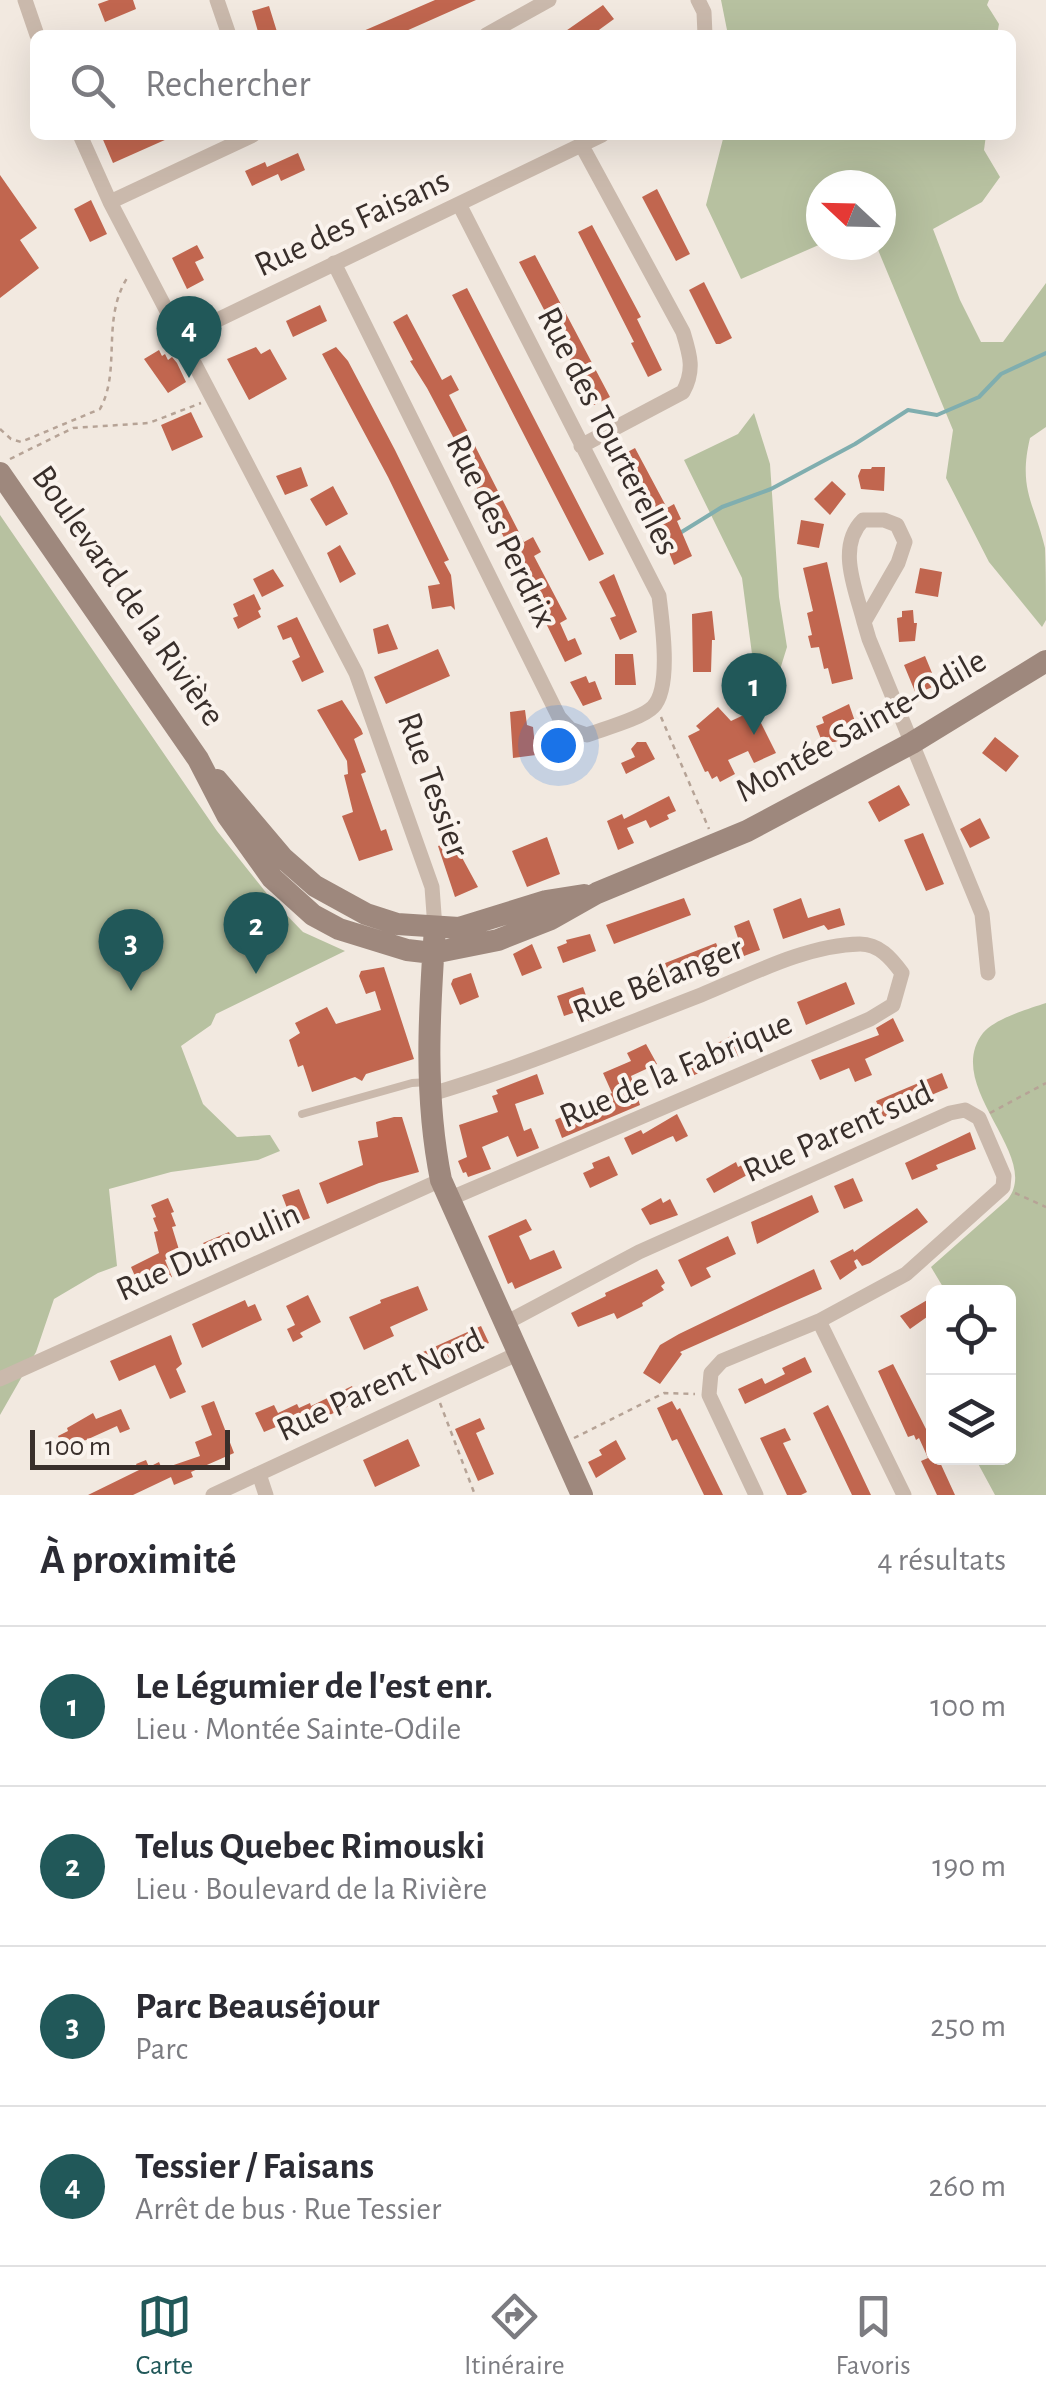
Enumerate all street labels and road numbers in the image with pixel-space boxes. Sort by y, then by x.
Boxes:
street label: Rue des Faisans [249,163,455,283]
street label: Rue des Tourterelles [530,301,686,561]
street label: Rue des Perdrix [440,430,562,632]
street label: Boulevard de la Rivière [25,459,231,733]
street label: Montée Sainte-Odile [730,643,992,809]
street label: Rue Tessier [391,708,476,863]
street label: Rue Bélanger [568,930,749,1030]
street label: Rue de la Fabrique [555,1005,797,1135]
street label: Rue Parent sud [738,1075,938,1189]
street label: Rue Dumoulin [111,1196,305,1308]
street label: Rue Parent Nord [271,1322,489,1448]

